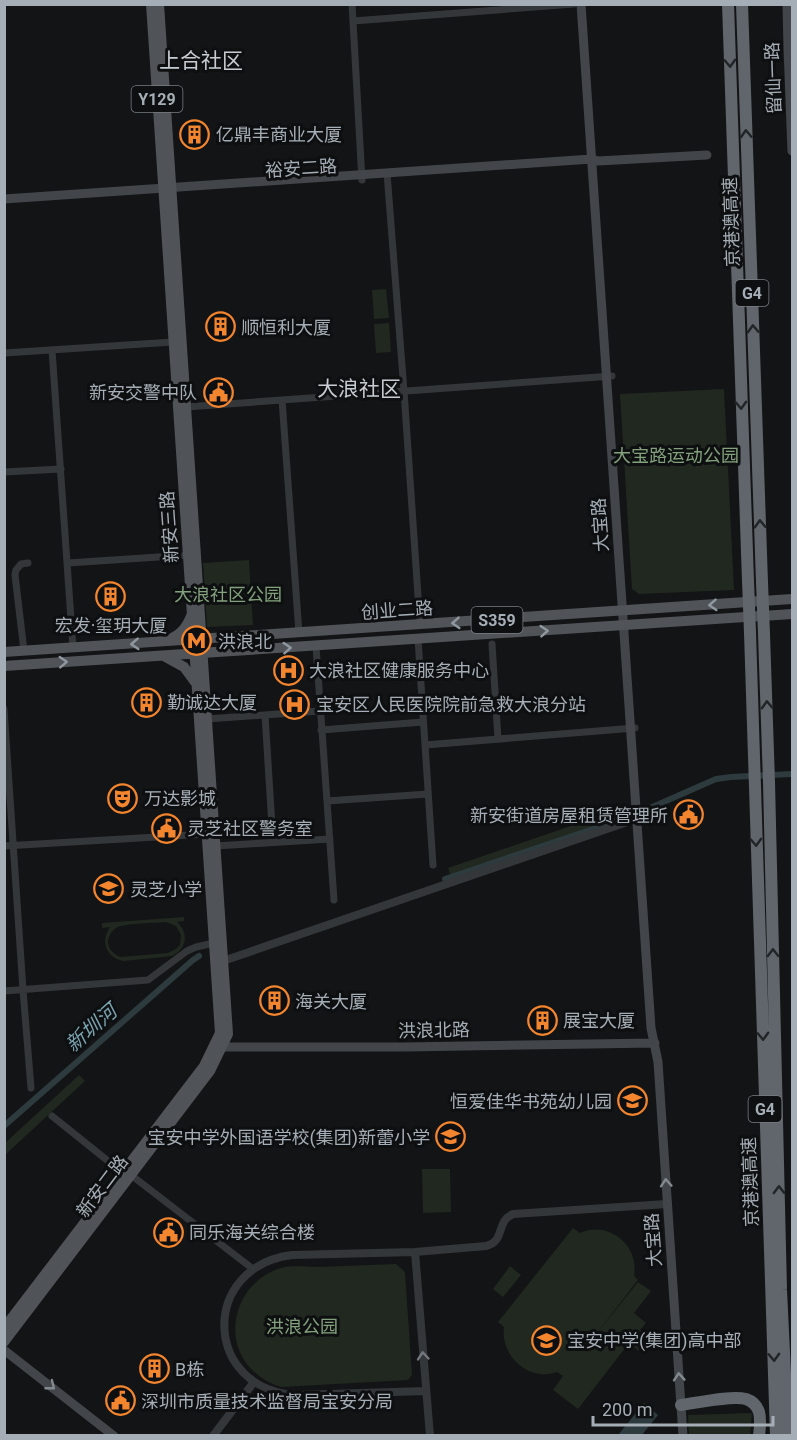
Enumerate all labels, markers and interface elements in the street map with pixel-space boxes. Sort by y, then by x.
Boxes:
street label: 留仙一路 [761,42,785,114]
district label: 上合社区 [159,49,243,73]
one-way arrow [724,58,736,67]
road number: Y129 [132,86,182,112]
building icon: 亿鼎丰商业大厦 [179,118,211,150]
place label: 亿鼎丰商业大厦 [216,124,342,145]
one-way arrow [740,130,753,139]
street label: 裕安二路 [264,155,338,181]
street label: 京港澳高速 [719,177,743,267]
road number: G4 [736,280,768,306]
building icon: 顺恒利大厦 [204,311,236,343]
place label: 顺恒利大厦 [241,317,331,338]
one-way arrow [747,325,760,334]
public building icon: 新安交警中队 [202,376,234,408]
district label: 大浪社区 [317,377,401,401]
place label: 新安交警中队 [89,382,197,403]
one-way arrow [735,400,748,409]
park label: 大宝路运动公园 [613,445,739,466]
street label: 新安三路 [156,490,182,564]
street label: 大宝路 [588,497,612,553]
one-way arrow [754,520,767,529]
building icon: 宏发·玺玥大厦 [95,580,127,612]
park label: 大浪社区公园 [174,584,282,605]
street label: 创业二路 [360,597,434,623]
one-way arrow [709,599,718,612]
road number: S359 [472,607,522,633]
place label: 宏发·玺玥大厦 [55,615,167,636]
one-way arrow [451,616,460,629]
metro station icon: 洪浪北 [181,625,213,657]
one-way arrow [539,625,549,638]
place label: 洪浪北 [218,631,272,652]
one-way arrow [131,637,140,650]
one-way arrow [282,641,291,654]
hospital icon: 大浪社区健康服务中心 [272,654,304,686]
one-way arrow [58,656,67,669]
place label: 大浪社区健康服务中心 [309,660,489,681]
building icon: 勤诚达大厦 [130,686,162,718]
hospital icon: 宝安区人民医院院前急救大浪分站 [279,688,311,720]
place label: 勤诚达大厦 [167,692,257,713]
place label: 宝安区人民医院院前急救大浪分站 [316,694,586,715]
one-way arrow [760,700,773,709]
theatre icon: 万达影城 [107,782,139,814]
place label: 万达影城 [144,788,216,809]
public building icon: 新安街道房屋租赁管理所 [673,799,705,831]
place label: 新安街道房屋租赁管理所 [470,805,668,826]
public building icon: 灵芝社区警务室 [150,812,182,844]
place label: 灵芝社区警务室 [187,818,313,839]
one-way arrow [750,837,763,846]
school or university icon: 灵芝小学 [93,873,125,905]
place label: 灵芝小学 [130,879,202,900]
one-way arrow [767,948,780,957]
building icon: 海关大厦 [258,985,290,1017]
place label: 海关大厦 [295,991,367,1012]
water label: 新圳河 [60,997,125,1057]
building icon: 展宝大厦 [526,1004,558,1036]
place label: 展宝大厦 [563,1010,635,1031]
street label: 洪浪北路 [398,1019,470,1041]
one-way arrow [756,1032,769,1041]
school or university icon: 恒爱佳华书苑幼儿园 [617,1085,649,1117]
place label: 恒爱佳华书苑幼儿园 [450,1091,612,1112]
road number: G4 [748,1096,782,1122]
school or university icon: 宝安中学外国语学校(集团)新蕾小学 [435,1121,467,1153]
place label: 宝安中学外国语学校(集团)新蕾小学 [148,1127,430,1149]
street label: 京港澳高速 [738,1137,762,1227]
street label: 新安二路 [72,1151,132,1221]
one-way arrow [660,1178,673,1187]
one-way arrow [773,1185,785,1194]
street label: 大宝路 [641,1212,665,1268]
public building icon: 同乐海关综合楼 [152,1216,184,1248]
place label: 同乐海关综合楼 [189,1222,315,1243]
park label: 洪浪公园 [266,1316,338,1337]
school or university icon: 宝安中学(集团)高中部 [530,1324,562,1356]
place label: 宝安中学(集团)高中部 [567,1330,741,1352]
one-way arrow [417,1352,430,1361]
building icon: B栋 [138,1353,170,1385]
one-way arrow [767,1353,780,1362]
place label: B栋 [175,1359,204,1380]
one-way arrow [673,1373,686,1382]
one-way arrow [44,1378,55,1389]
public building icon: 深圳市质量技术监督局宝安分局 [104,1385,136,1417]
scale bar [593,1389,773,1427]
place label: 深圳市质量技术监督局宝安分局 [141,1391,393,1412]
text: 200 m [602,1399,653,1420]

